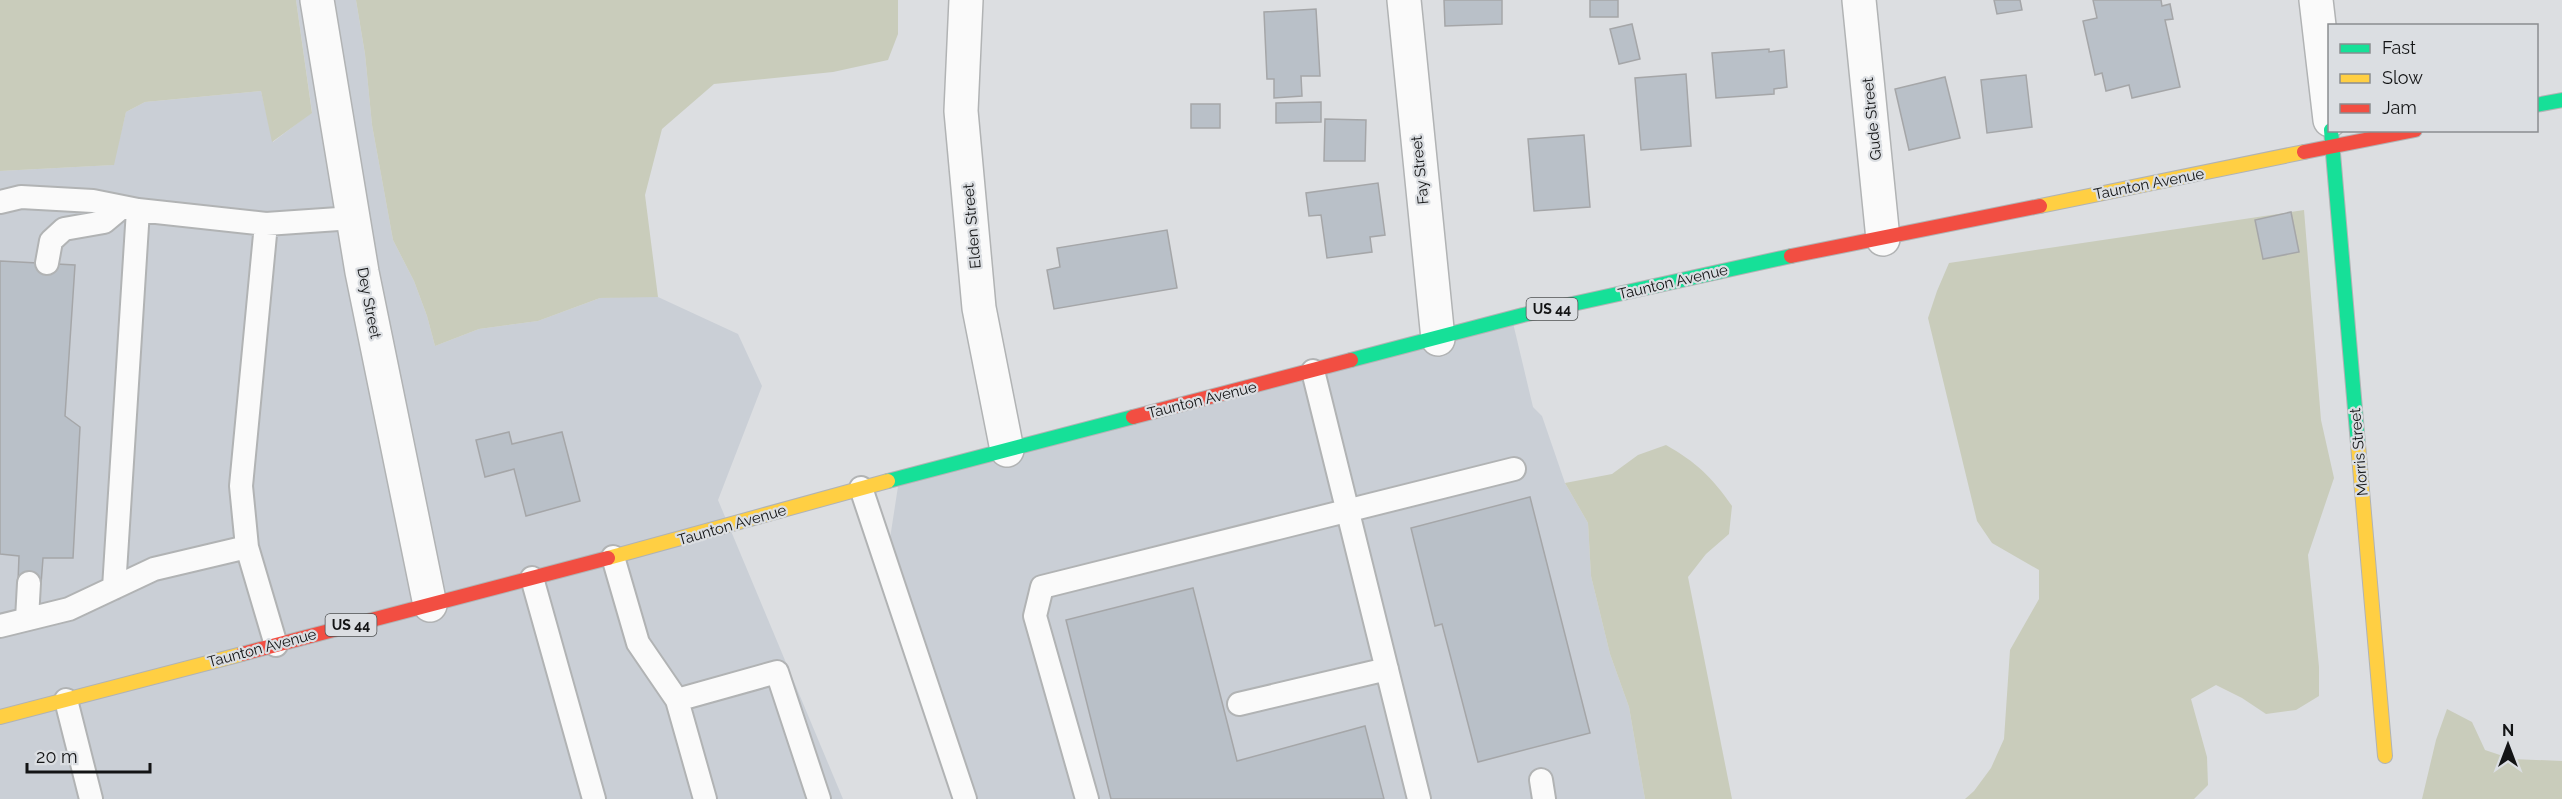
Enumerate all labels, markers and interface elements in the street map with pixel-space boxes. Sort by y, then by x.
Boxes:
legend [2328,24,2538,132]
text: Fast [2382,37,2416,58]
text: Slow [2382,67,2423,88]
street label: Gude Street [1859,77,1885,161]
text: Jam [2382,97,2417,118]
street label: Fay Street [1407,135,1433,205]
street label: Taunton Avenue [2092,164,2206,204]
street label: Elden Street [959,183,985,269]
street label: Taunton Avenue [1616,261,1730,303]
street label: Dey Street [353,266,385,340]
road number: US 44 [1526,298,1578,320]
street label: Taunton Avenue [1146,378,1259,422]
street label: Morris Street [2346,407,2372,497]
street label: Taunton Avenue [676,501,788,549]
road number: US 44 [326,614,376,636]
street label: Taunton Avenue [206,625,319,671]
north arrow [2478,715,2538,775]
text: N [2502,721,2514,740]
scale bar [27,736,150,774]
text: 20 m [36,746,78,767]

